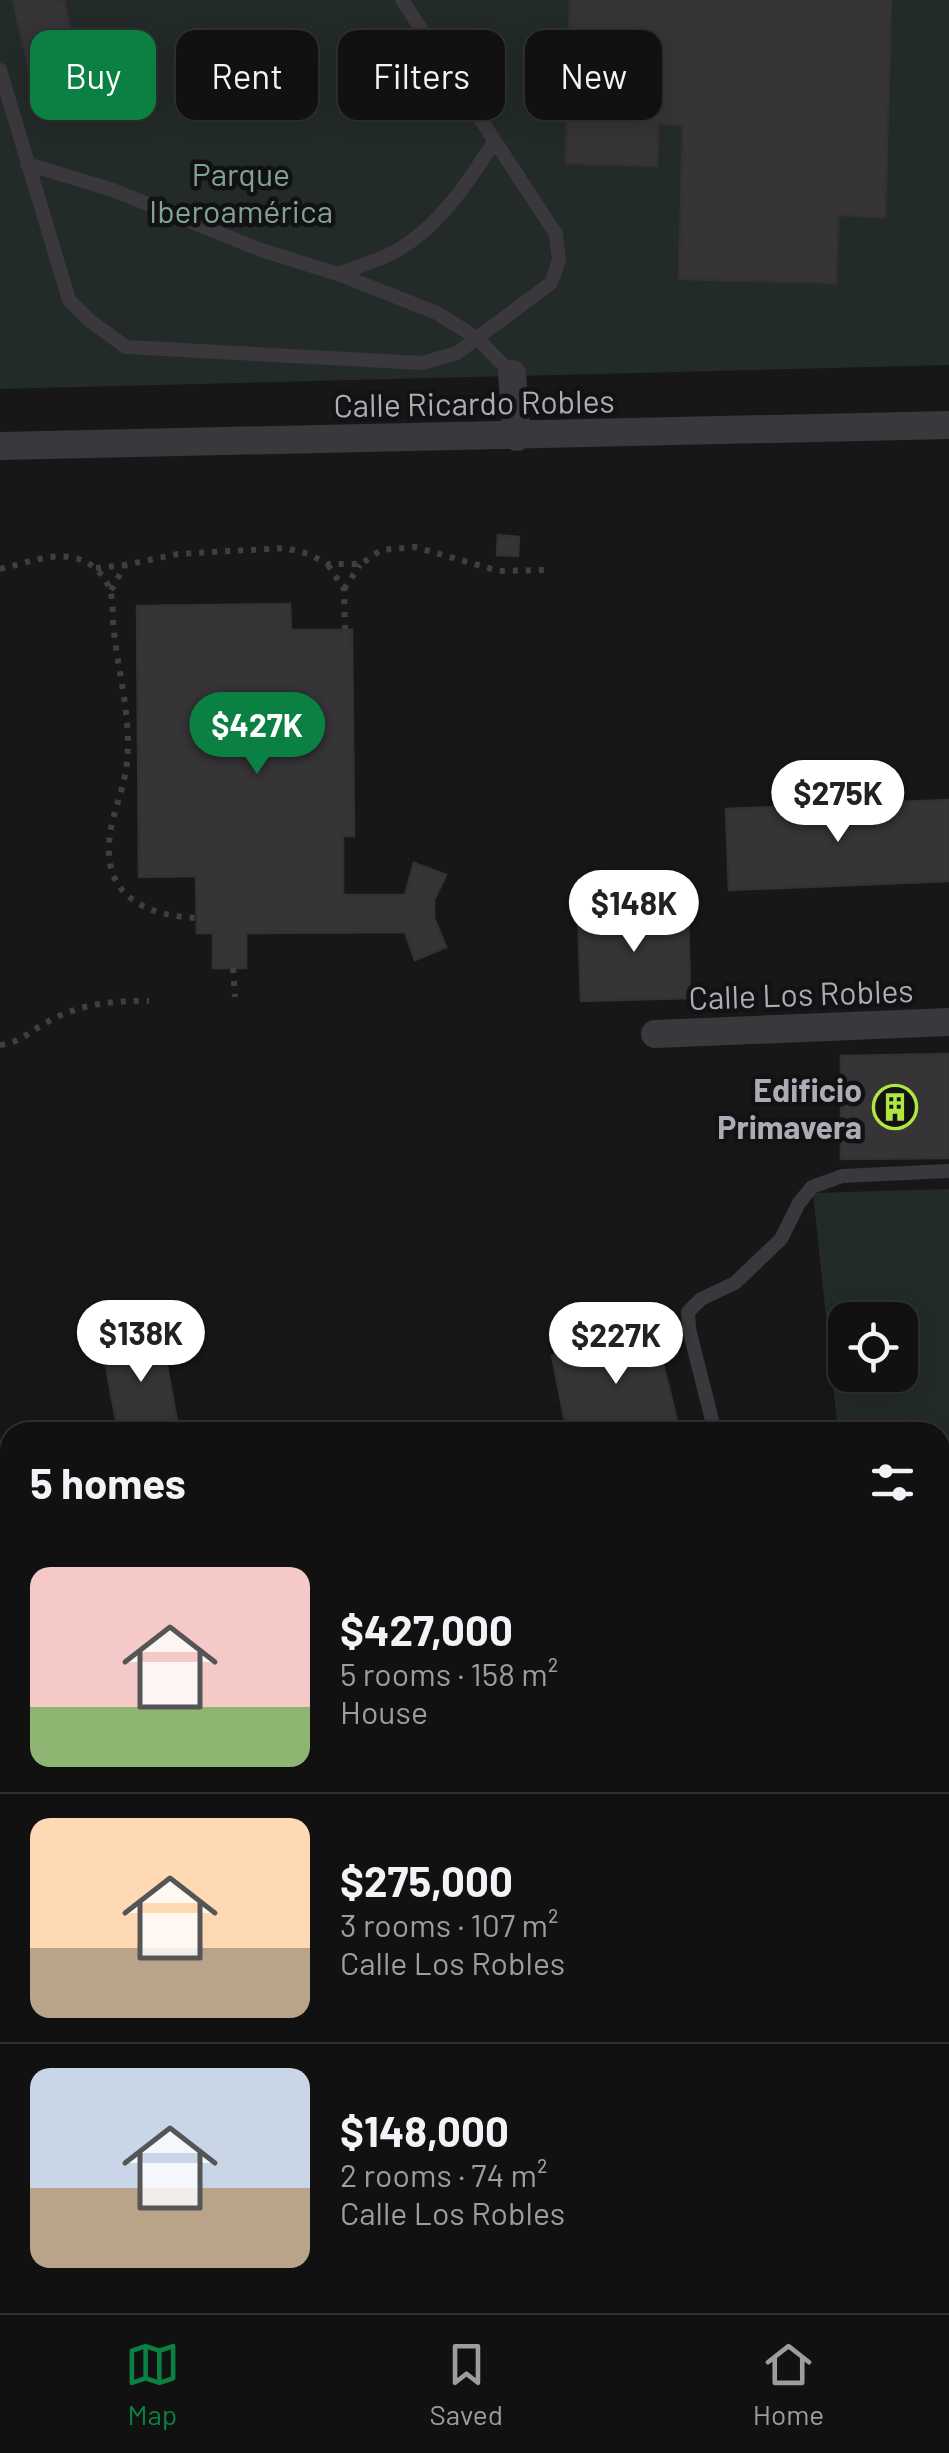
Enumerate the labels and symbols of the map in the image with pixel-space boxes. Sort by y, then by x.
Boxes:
park label: Parque Iberoamérica [149,154,333,229]
street label: Calle Ricardo Robles [333,381,615,423]
pin: $427K [187,692,327,777]
pin: $275K [768,760,908,845]
pin: $148K [564,870,704,955]
street label: Calle Los Robles [688,970,914,1016]
place label: Edificio Primavera [717,1070,862,1145]
building icon: Edificio Primavera [872,1084,918,1130]
pin: $138K [71,1300,211,1385]
pin: $227K [546,1302,686,1387]

